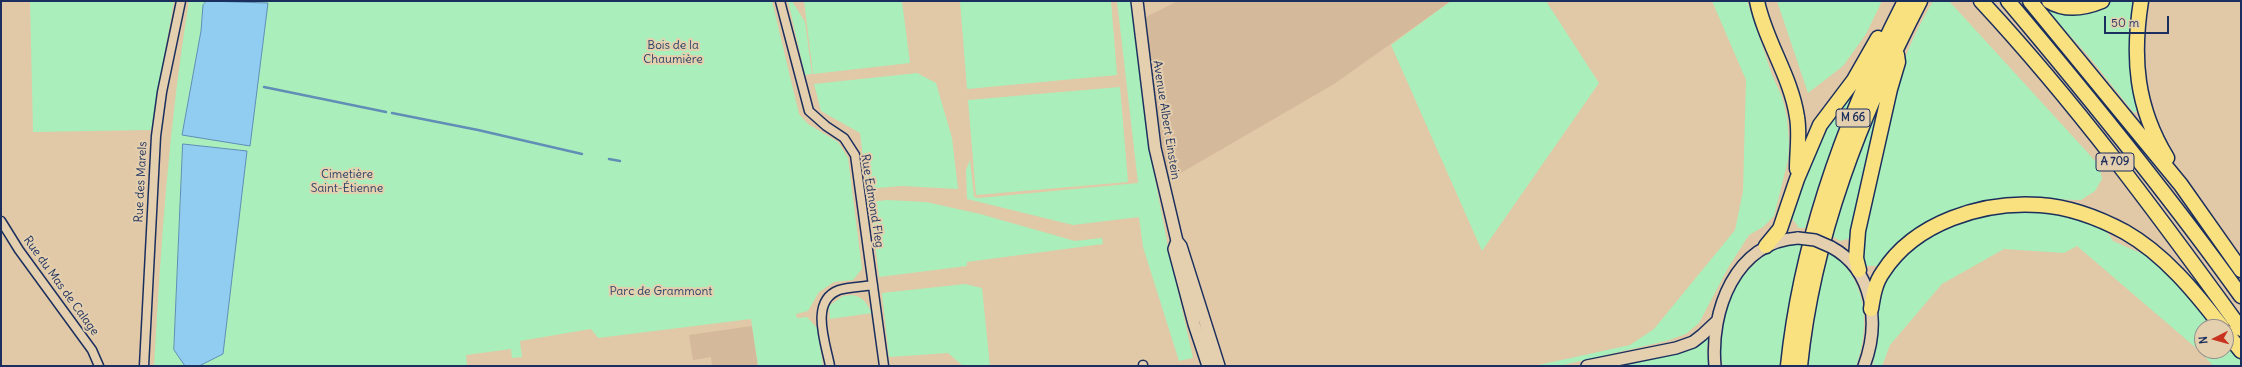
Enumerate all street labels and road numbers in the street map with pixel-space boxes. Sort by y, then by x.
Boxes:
street label: Avenue Albert Einstein [1149,59,1183,181]
road number: M 66 [1836,109,1870,127]
street label: Rue des Marels [132,141,150,223]
street label: Rue Edmond Fleg [857,153,887,249]
road number: A 709 [2096,153,2134,171]
street label: Rue du Mas de Calage [20,234,102,338]

